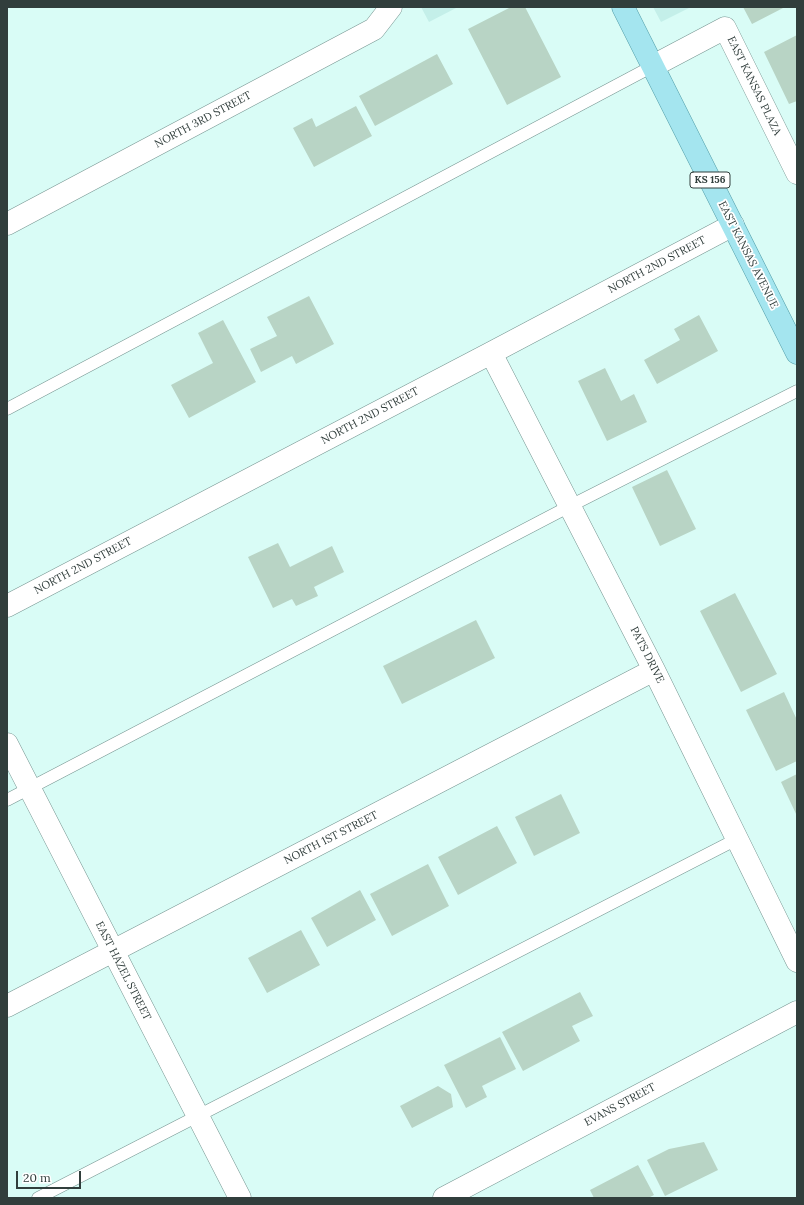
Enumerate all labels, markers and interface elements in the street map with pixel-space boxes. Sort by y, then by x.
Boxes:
street label: EAST KANSAS PLAZA [724,34,784,138]
street label: NORTH 3RD STREET [152,89,254,151]
road number: KS 156 [690,172,730,188]
street label: EAST KANSAS AVENUE [715,199,781,311]
street label: NORTH 2ND STREET [606,234,708,296]
street label: NORTH 2ND STREET [319,385,421,447]
street label: NORTH 2ND STREET [32,535,134,597]
street label: PATS DRIVE [627,624,667,686]
street label: NORTH 1ST STREET [282,809,380,867]
street label: EAST HAZEL STREET [92,919,154,1023]
street label: EVANS STREET [582,1081,658,1129]
scale bar [18,1163,83,1189]
text: 20 m [23,1170,51,1185]

